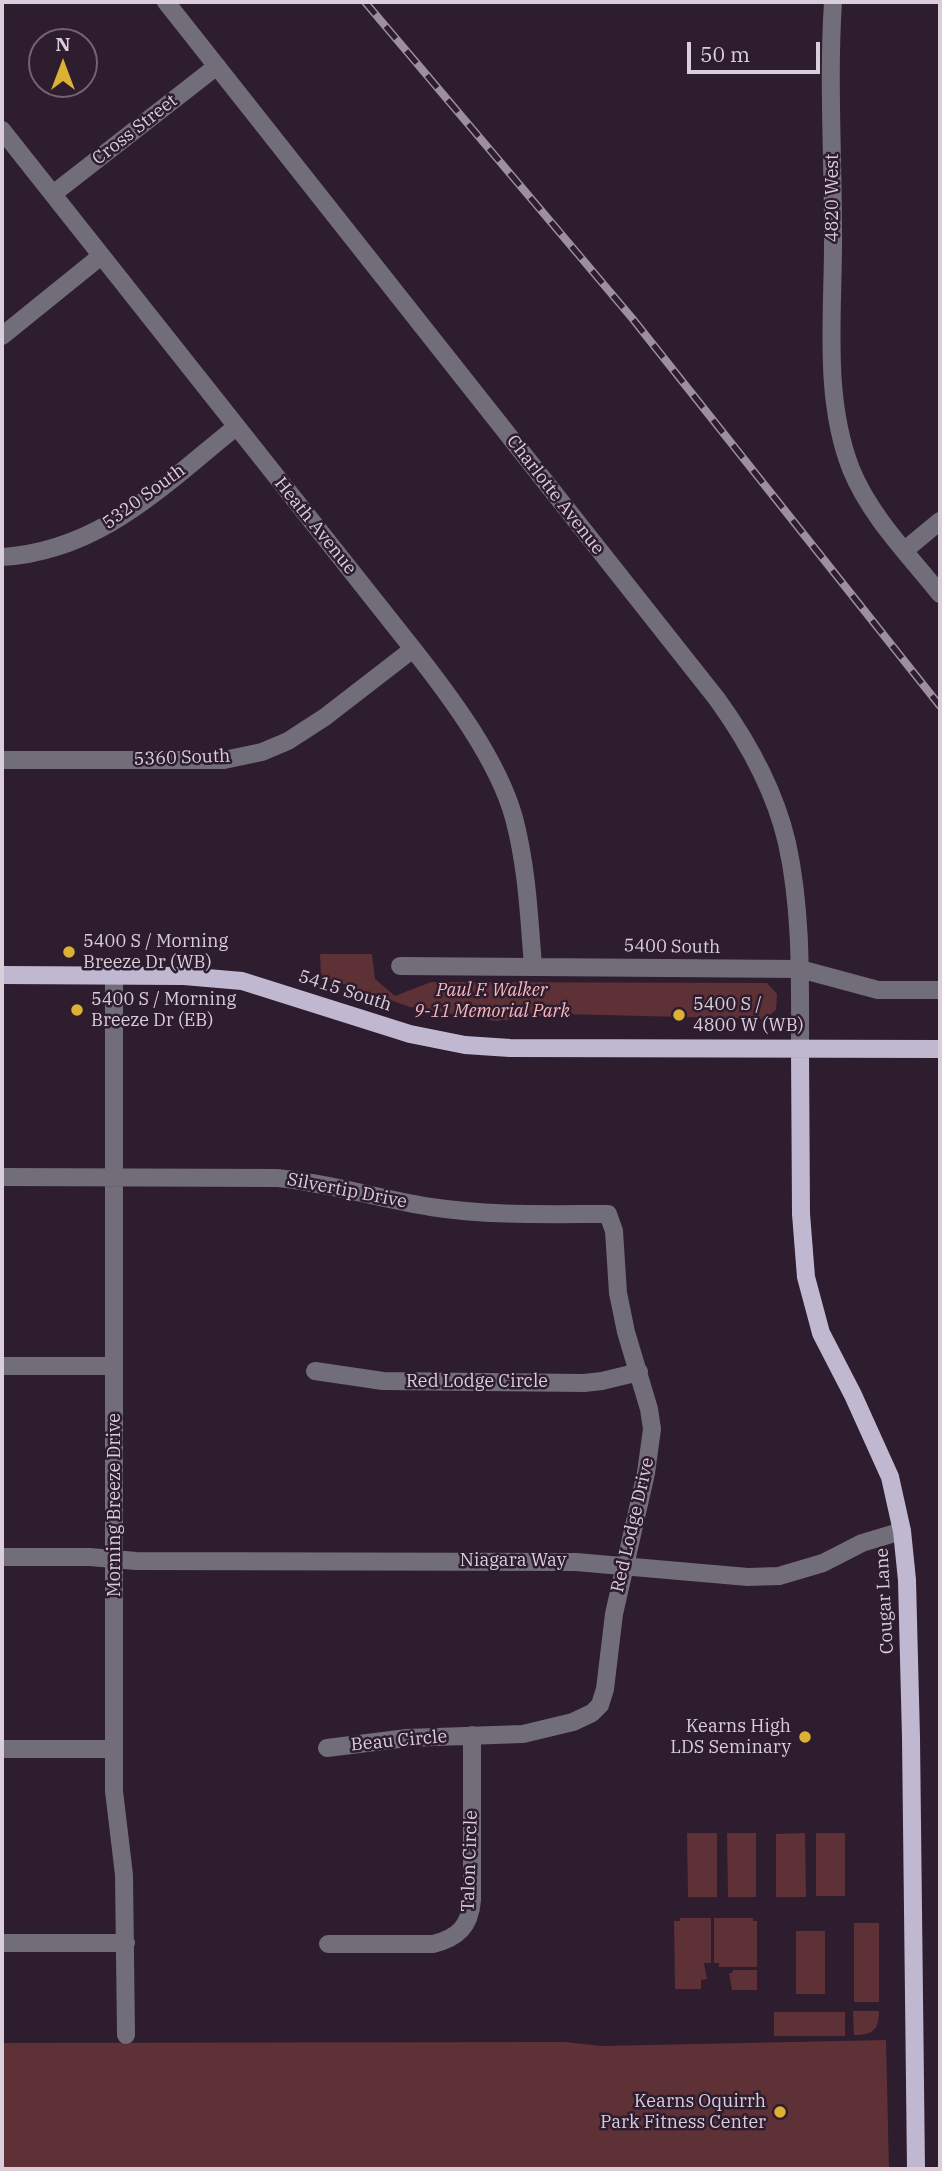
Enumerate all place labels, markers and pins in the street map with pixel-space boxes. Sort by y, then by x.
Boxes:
place label: 5400 S / Morning Breeze Dr (WB) [83,931,228,974]
marker: 5400 S / Morning Breeze Dr (WB) [61,944,77,960]
place label: 5400 S / Morning Breeze Dr (EB) [91,989,236,1032]
place label: 5400 S / 4800 W (WB) [693,994,804,1036]
marker: 5400 S / Morning Breeze Dr (EB) [69,1002,85,1018]
marker: 5400 S / 4800 W (WB) [671,1007,687,1023]
place label: Kearns High LDS Seminary [670,1716,791,1758]
marker: Kearns High LDS Seminary [797,1729,813,1745]
place label: Kearns Oquirrh Park Fitness Center [600,2091,766,2134]
marker: Kearns Oquirrh Park Fitness Center [772,2104,788,2120]

